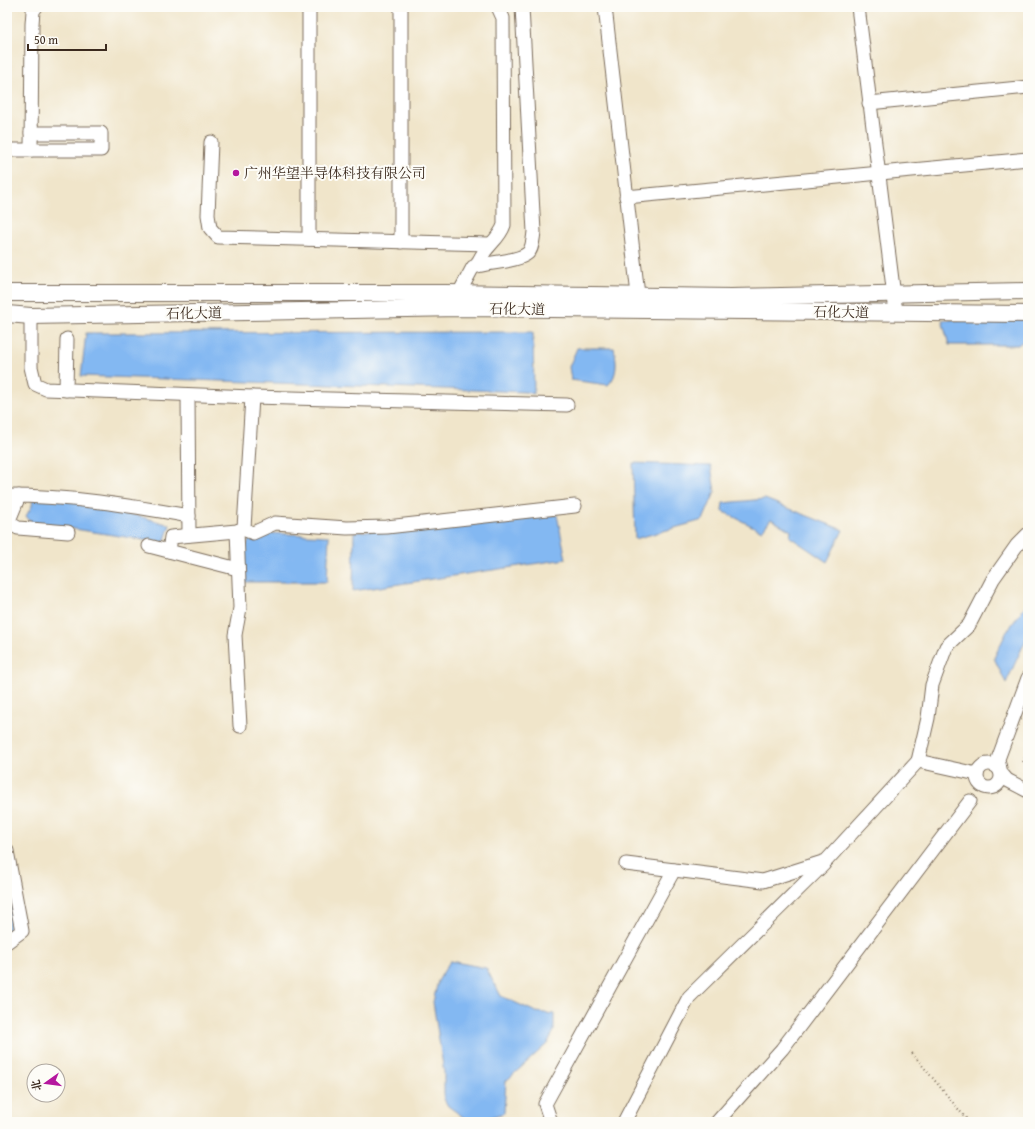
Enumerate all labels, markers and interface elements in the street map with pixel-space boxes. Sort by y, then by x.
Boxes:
scale bar [28,26,106,52]
text: 50 m [34,31,58,48]
place label: 广州华望半导体科技有限公司 [244,163,426,183]
marker: 广州华望半导体科技有限公司 [231,168,241,178]
street label: 石化大道 [489,299,545,319]
street label: 石化大道 [813,302,869,322]
street label: 石化大道 [166,303,222,323]
north arrow [26,1063,66,1103]
text: 北 [27,1078,45,1093]

